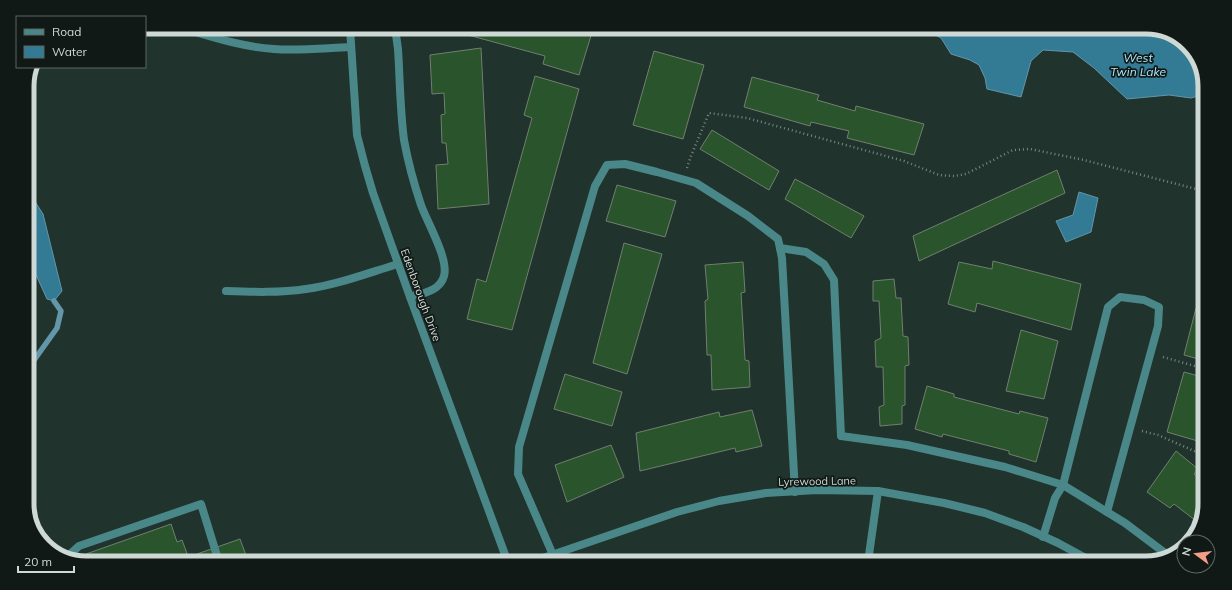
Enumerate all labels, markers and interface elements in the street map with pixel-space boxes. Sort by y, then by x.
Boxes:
legend [16,16,146,68]
text: Road [52,24,81,39]
text: Water [52,44,88,59]
water label: West Twin Lake [1110,50,1167,79]
street label: Edenborough Drive [398,247,444,343]
street label: Lyrewood Lane [778,473,856,489]
north arrow [1176,534,1216,574]
text: N [1179,546,1194,557]
scale bar [18,548,74,574]
text: 20 m [24,554,52,569]

